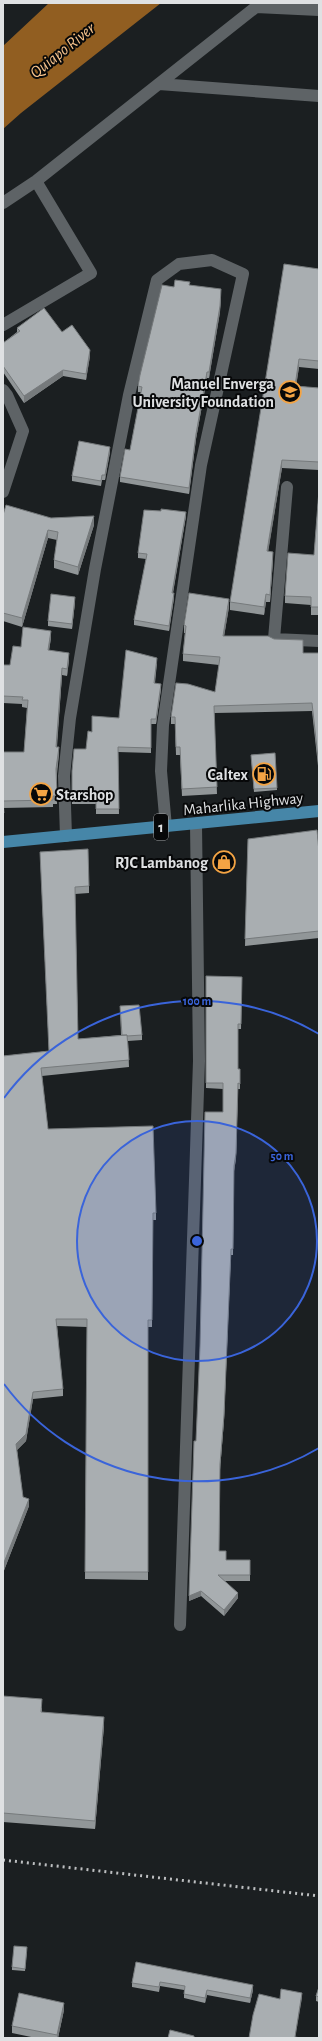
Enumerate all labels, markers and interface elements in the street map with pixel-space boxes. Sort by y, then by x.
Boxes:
water label: Quiapo River [27,19,99,82]
place label: Manuel Enverga University Foundation [133,376,274,411]
school or university icon: Manuel Enverga University Foundation [277,379,303,405]
fuel station icon: Caltex [251,761,277,787]
place label: Caltex [208,767,249,783]
supermarket icon: Starshop [28,781,54,807]
place label: Starshop [56,787,113,803]
street label: Maharlika Highway [182,790,304,819]
road number: 1 [154,814,168,840]
shop icon: RJC Lambanog [211,849,237,875]
place label: RJC Lambanog [115,855,209,871]
text: 100 m [183,995,211,1007]
text: 50 m [271,1150,294,1162]
centre of rings [190,1234,204,1248]

